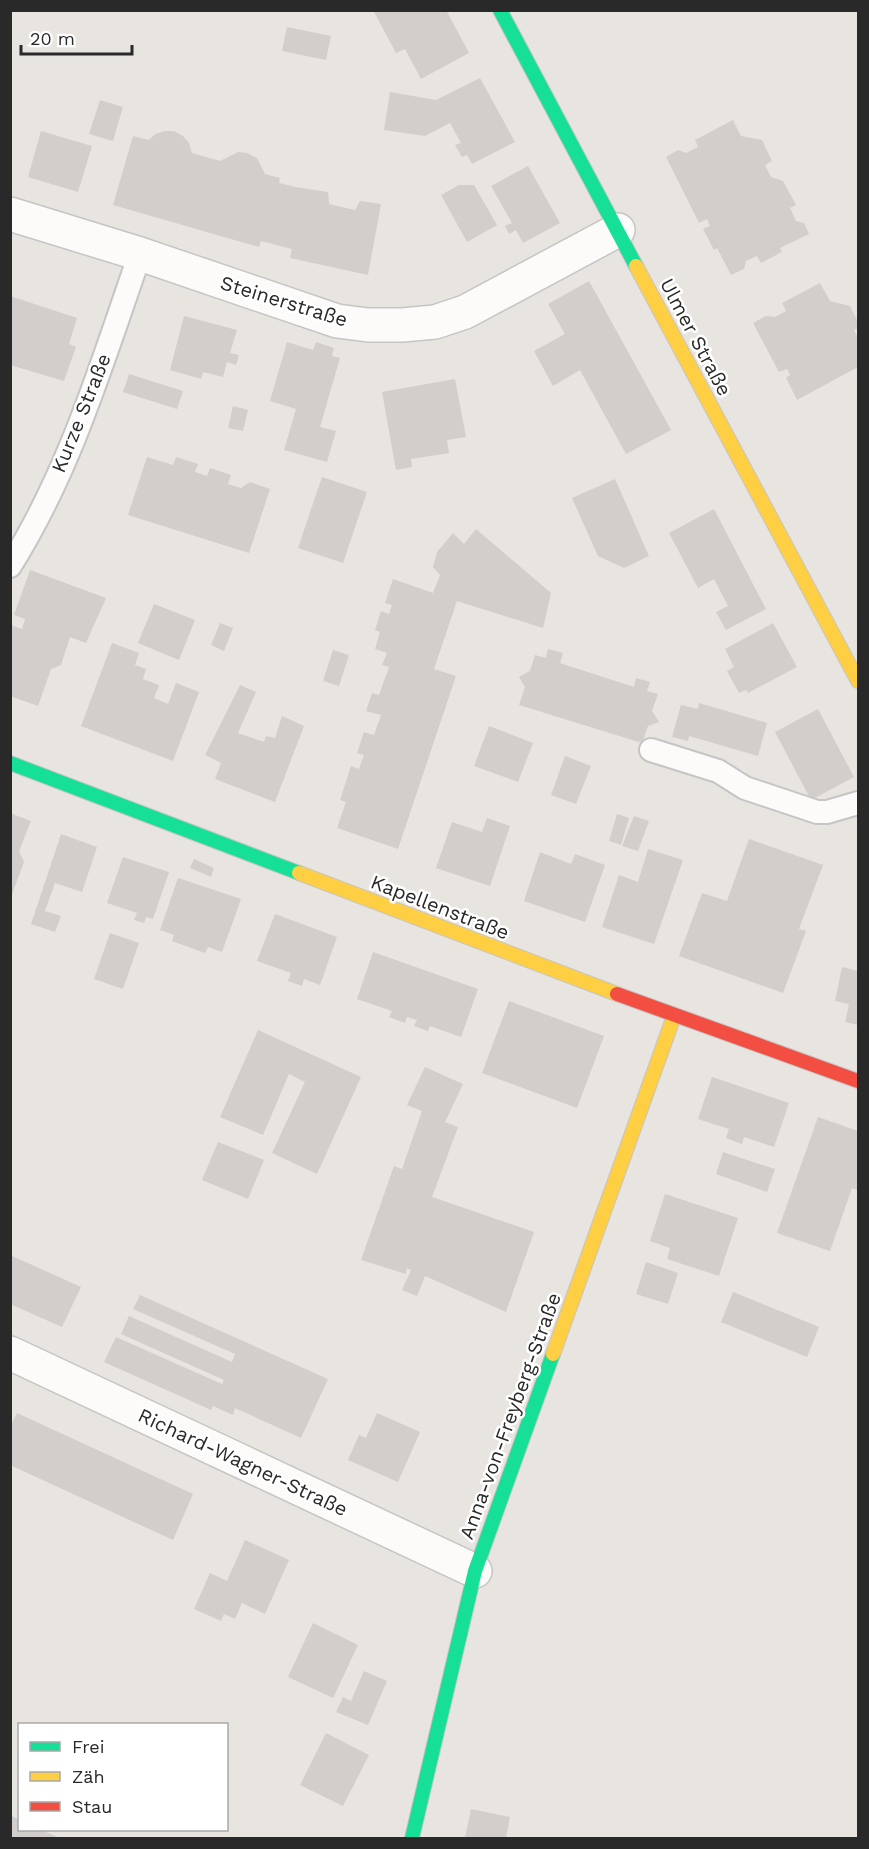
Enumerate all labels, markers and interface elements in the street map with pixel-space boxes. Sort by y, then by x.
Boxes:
scale bar [21,18,132,56]
text: 20 m [30,28,75,49]
street label: Steinerstraße [218,270,350,332]
street label: Ulmer Straße [655,274,737,400]
street label: Kurze Straße [46,350,116,476]
street label: Kapellenstraße [367,870,513,944]
street label: Anna-von-Freyberg-Straße [454,1289,566,1543]
street label: Richard-Wagner-Straße [134,1403,352,1521]
legend [18,1723,228,1831]
text: Frei [72,1736,104,1757]
text: Zäh [72,1766,105,1787]
text: Stau [72,1796,112,1817]

